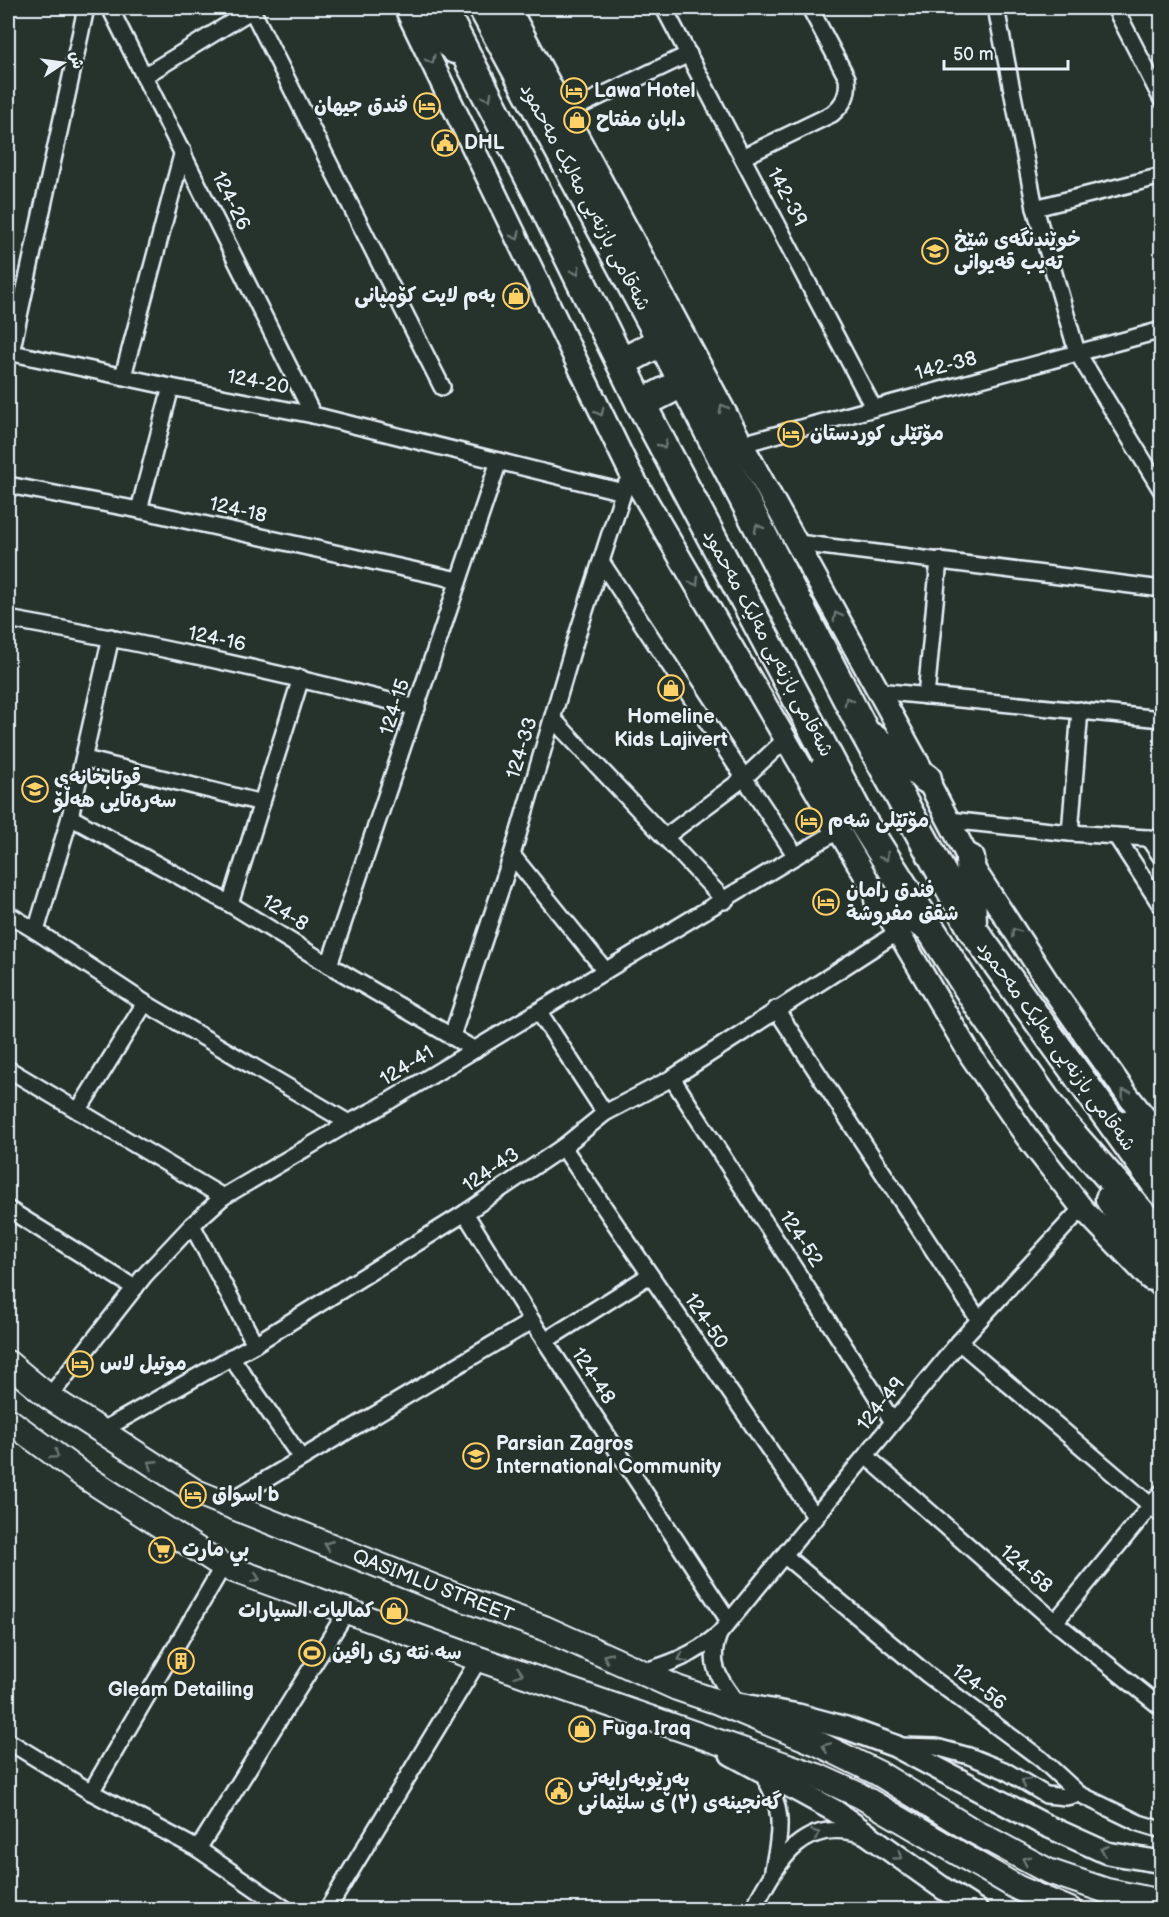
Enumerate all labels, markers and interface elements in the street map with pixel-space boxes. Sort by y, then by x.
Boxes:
north arrow [33,33,93,93]
scale bar [944,33,1068,71]
text: 50 m [953,44,994,65]
text: ش [65,49,87,71]
one-way arrow [424,54,436,65]
hotel icon: Lawa Hotel [559,76,589,106]
street label: شەقامی بازنەیی مەلیک مەحمود [515,79,655,315]
place label: Lawa Hotel [594,79,696,103]
hotel icon: فندق جيهان [412,91,442,121]
one-way arrow [481,91,492,101]
place label: فندق جيهان [314,94,408,118]
shop icon: دابان مفتاح [562,105,592,135]
place label: دابان مفتاح [596,108,686,132]
public building icon: DHL [430,128,460,158]
place label: DHL [464,131,505,155]
street label: 142-39 [762,164,812,230]
street label: 124-26 [206,168,256,234]
place label: خوێندنگەی شێخ تەیب قەیوانی [954,227,1081,275]
one-way arrow [508,229,520,240]
school or university icon: خوێندنگەی شێخ تەیب قەیوانی [920,236,950,266]
one-way arrow [568,265,580,276]
shop icon: بەم لایت کۆمپانی [501,281,531,311]
place label: بەم لایت کۆمپانی [355,284,496,310]
street label: 142-38 [912,346,980,386]
street label: 124-20 [225,364,291,400]
one-way arrow [719,404,730,414]
one-way arrow [593,405,605,416]
hotel icon: مۆتێلی کوردستان [776,419,806,449]
place label: مۆتێلی کوردستان [810,422,944,447]
one-way arrow [656,439,667,450]
street label: 124-18 [207,492,269,528]
one-way arrow [754,524,765,534]
street label: شەقامی بازنەیی مەلیک مەحمود [698,525,838,761]
one-way arrow [687,576,699,586]
one-way arrow [833,611,844,622]
street label: 124-16 [186,621,248,657]
shop icon: Homeline Kids Lajivert [656,673,686,703]
street label: 124-15 [375,676,415,738]
one-way arrow [844,696,856,707]
place label: Homeline Kids Lajivert [614,705,728,752]
street label: 124-33 [501,714,543,782]
place label: قوتابخانەی سەرەتایی هەڵۆ [52,766,176,813]
school or university icon: قوتابخانەی سەرەتایی هەڵۆ [20,774,50,804]
hotel icon: مۆتێلی شەم [794,806,824,836]
place label: مۆتێلی شەم [828,809,929,835]
one-way arrow [877,851,888,862]
place label: فندق رامان شقق مفروشة [846,879,958,926]
hotel icon: فندق رامان شقق مفروشة [811,887,841,917]
street label: 124-8 [257,889,313,937]
one-way arrow [1012,927,1023,938]
street label: شەقامی بازنەیی مەلیک مەحمود [971,936,1141,1156]
street label: 124-41 [376,1041,438,1091]
one-way arrow [1122,1088,1133,1099]
street label: 124-43 [458,1142,524,1198]
street label: 124-52 [774,1206,828,1272]
street label: 124-50 [679,1289,733,1353]
street label: 124-48 [566,1343,620,1409]
hotel icon: موتيل لاس [65,1349,95,1379]
place label: موتيل لاس [100,1352,187,1376]
street label: 124-49 [852,1372,910,1436]
place label: Parsian Zagros International Community [496,1432,722,1479]
school or university icon: Parsian Zagros International Community [461,1441,491,1471]
one-way arrow [48,1448,59,1459]
one-way arrow [148,1459,158,1471]
hotel icon: اسواق b [178,1480,208,1510]
place label: اسواق b [212,1483,280,1507]
supermarket icon: بي مارت [147,1535,177,1565]
place label: بي مارت [182,1538,249,1567]
one-way arrow [324,1540,334,1553]
street label: 124-58 [995,1540,1057,1598]
street label: QASIMLU STREET [349,1544,517,1628]
one-way arrow [251,1570,261,1583]
shop icon: كماليات السيارات [379,1596,409,1626]
place label: كماليات السيارات [238,1599,374,1623]
sports icon: سه نته رى راڤين [297,1638,327,1668]
place label: سه نته رى راڤين [332,1641,462,1665]
building icon: Gleam Detailing [166,1646,196,1676]
one-way arrow [678,1651,689,1663]
one-way arrow [602,1653,613,1665]
street label: 124-56 [947,1659,1011,1715]
one-way arrow [513,1665,524,1678]
place label: Gleam Detailing [108,1678,254,1702]
shop icon: Fuga Iraq [567,1714,597,1744]
place label: Fuga Iraq [602,1717,691,1741]
one-way arrow [821,1742,832,1754]
place label: بەڕێوبەرایەتی گەنجینەی (۲) ی سلێمانی [578,1768,782,1815]
public building icon: بەڕێوبەرایەتی گەنجینەی (۲) ی سلێمانی [544,1776,574,1806]
one-way arrow [1021,1778,1031,1790]
one-way arrow [809,1829,820,1841]
one-way arrow [1099,1845,1110,1858]
one-way arrow [892,1849,903,1860]
one-way arrow [1021,1856,1032,1868]

